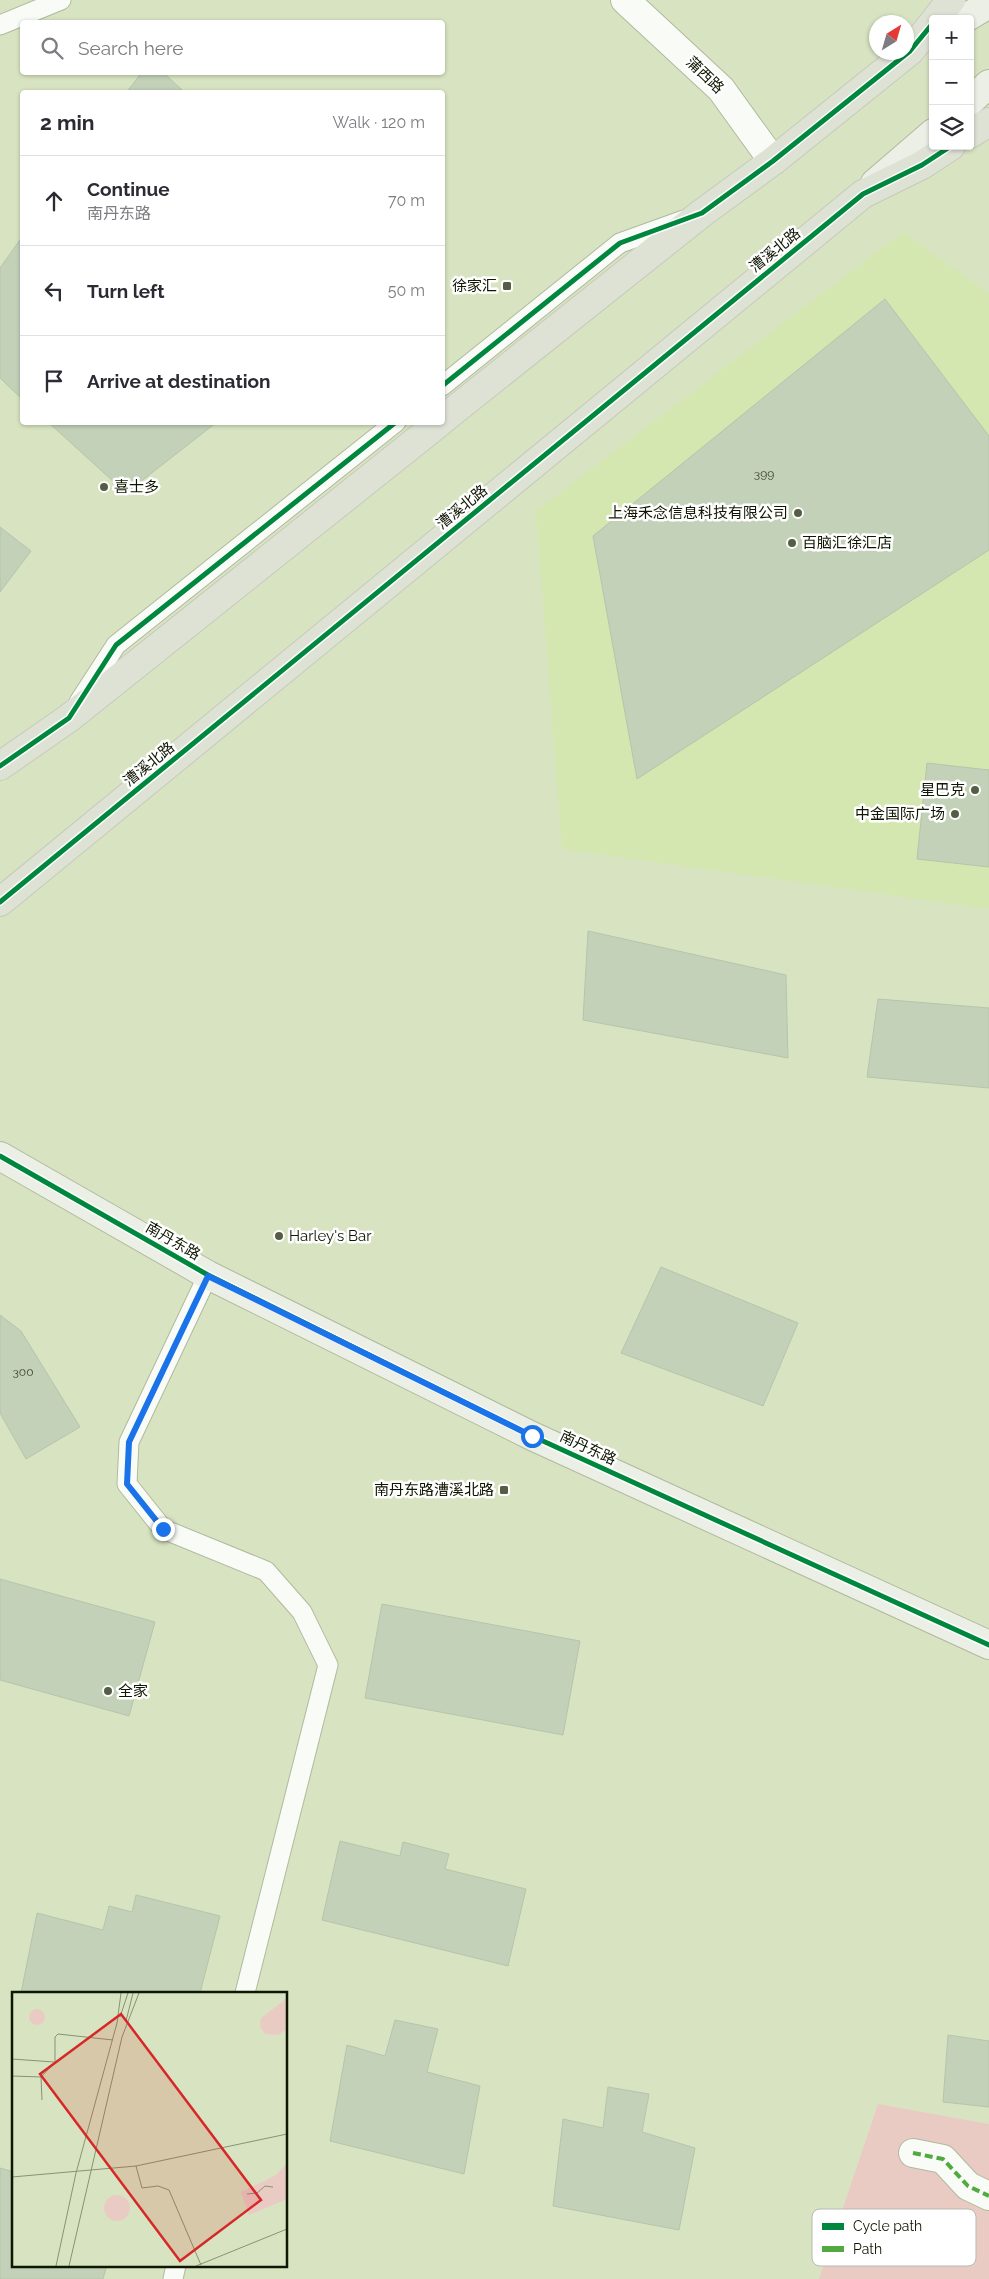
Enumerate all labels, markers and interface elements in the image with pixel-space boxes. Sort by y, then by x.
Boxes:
north arrow [869,15,914,60]
map controls [929,15,974,150]
button: + [929,15,974,60]
search box [20,20,445,75]
icon: search [38,34,66,62]
text: Search here [78,37,184,59]
street label: 蒲西路 [683,53,727,97]
button: − [929,60,974,105]
button: layers [929,105,974,150]
text: 2 min [40,110,94,135]
text: Walk · 120 m [333,113,425,132]
text: Continue [87,178,170,200]
icon: ahead [40,187,68,215]
text: 70 m [388,191,425,210]
text: 南丹东路 [87,204,151,223]
street label: 漕溪北路 [746,224,804,276]
icon: left [40,277,68,305]
place label: 徐家汇 [452,277,497,295]
text: Turn left [87,280,164,302]
marker: 徐家汇 [501,280,513,292]
text: 50 m [388,281,425,300]
icon: arrive [40,367,68,395]
text: Arrive at destination [87,370,271,392]
house number: 399 [754,467,774,481]
place label: 喜士多 [114,478,159,496]
marker: 喜士多 [98,481,110,493]
street label: 漕溪北路 [433,481,491,533]
place label: 上海禾念信息科技有限公司 [608,504,788,522]
marker: 上海禾念信息科技有限公司 [792,507,804,519]
place label: 百脑汇徐汇店 [802,534,892,552]
marker: 百脑汇徐汇店 [786,537,798,549]
street label: 漕溪北路 [120,738,178,790]
place label: 星巴克 [920,781,965,799]
marker: 星巴克 [969,784,981,796]
place label: 中金国际广场 [855,805,945,823]
marker: 中金国际广场 [949,808,961,820]
street label: 南丹东路 [143,1218,203,1264]
place label: Harley's Bar [289,1227,372,1245]
marker: Harley's Bar [273,1230,285,1242]
house number: 300 [12,1365,34,1379]
route start [521,1425,544,1448]
street label: 南丹东路 [557,1427,619,1469]
place label: 南丹东路漕溪北路 [374,1481,494,1499]
marker: 南丹东路漕溪北路 [498,1484,510,1496]
route end [152,1518,175,1541]
place label: 全家 [118,1682,148,1700]
marker: 全家 [102,1685,114,1697]
inset map [12,1992,288,2266]
legend [812,2209,976,2266]
text: Cycle path [853,2218,922,2234]
text: Path [853,2241,882,2257]

